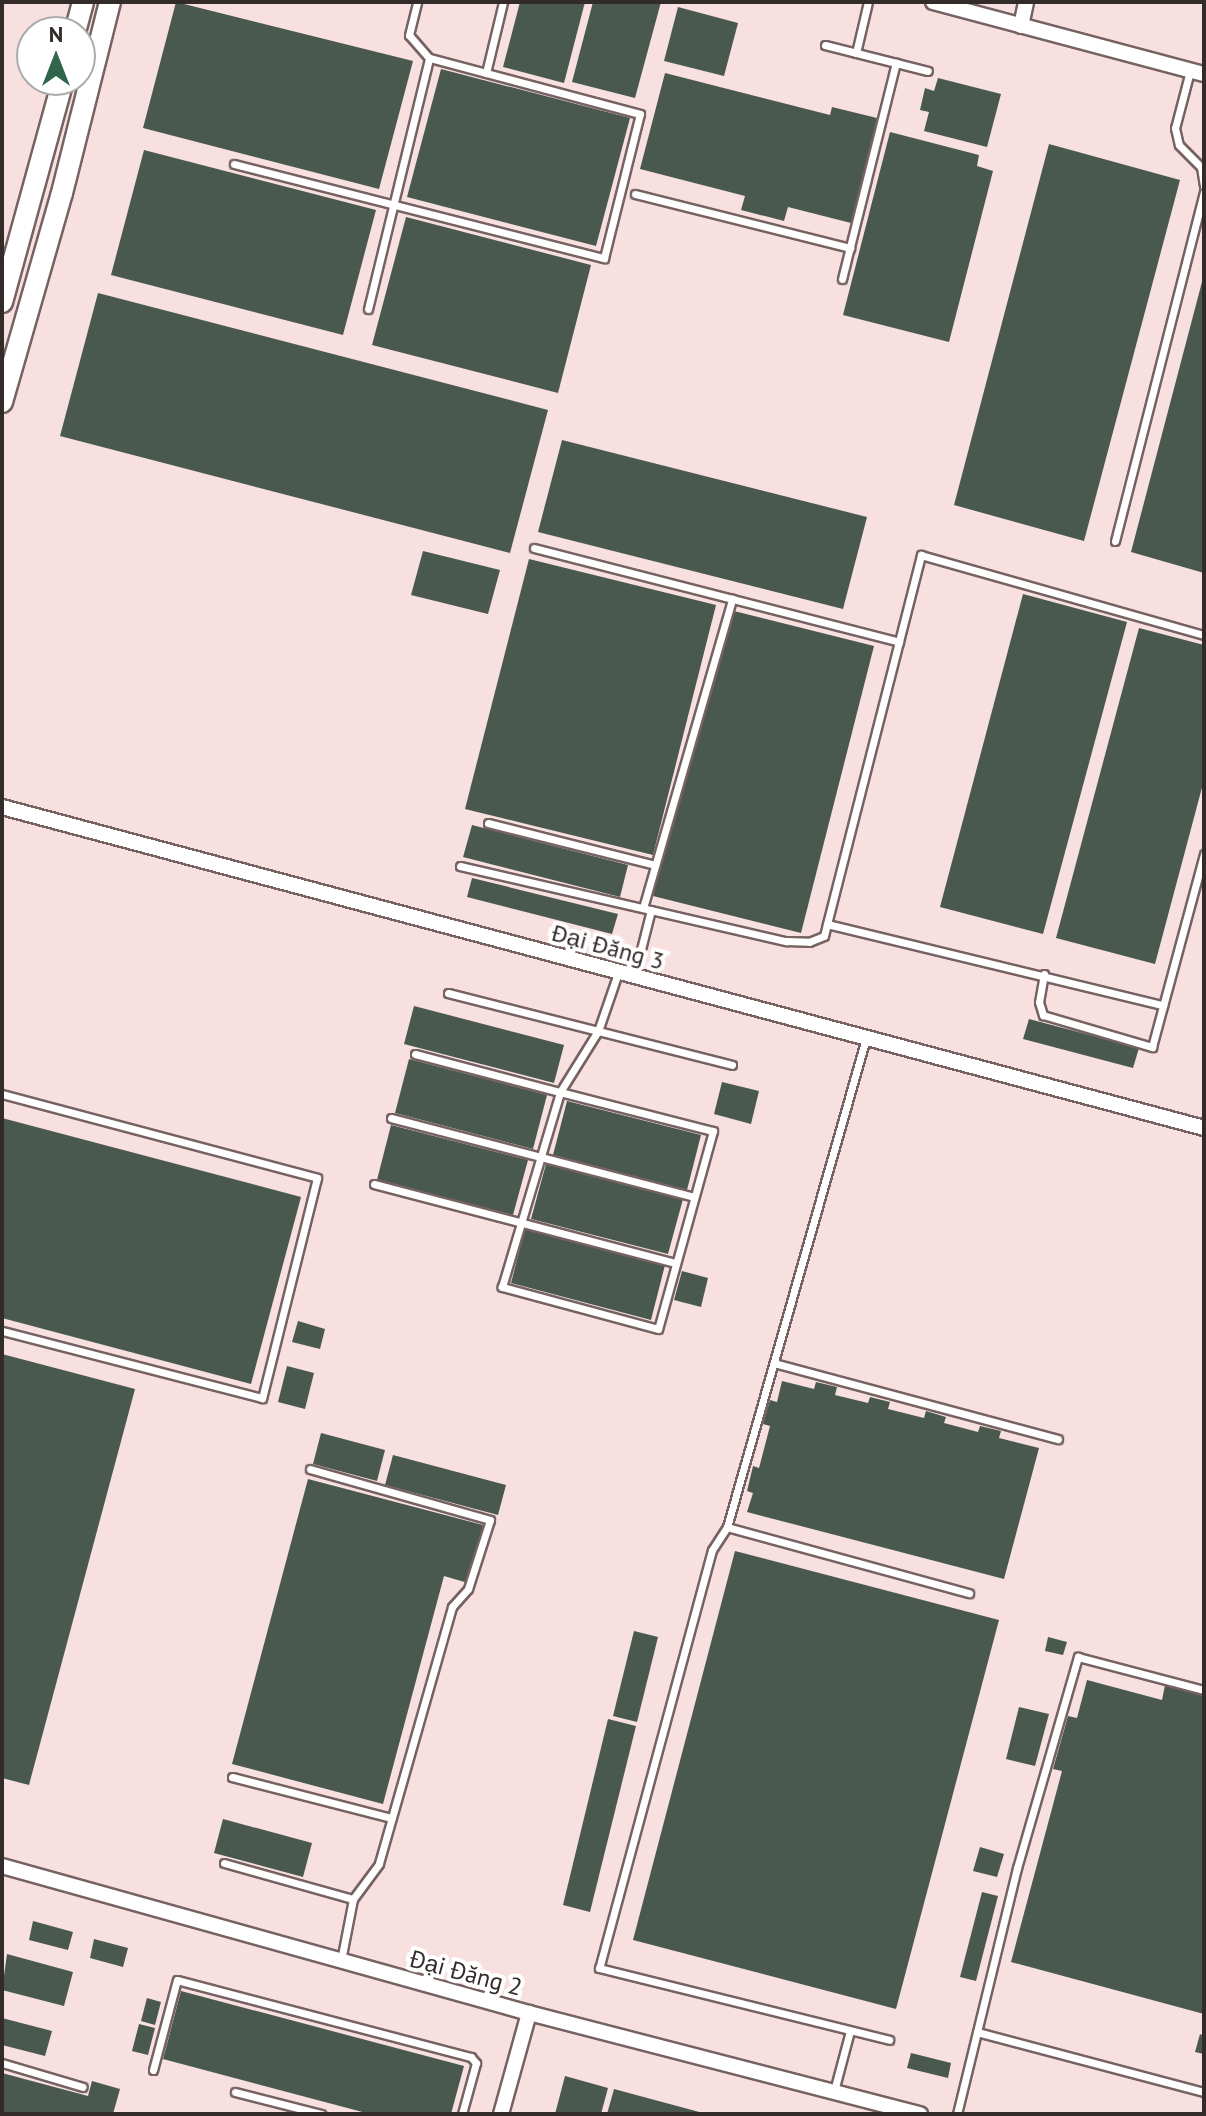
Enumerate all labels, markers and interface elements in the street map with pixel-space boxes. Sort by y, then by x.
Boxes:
north arrow [16,16,96,96]
text: N [49,20,63,48]
street label: Đại Đăng 3 [549,918,667,976]
street label: Đại Đăng 2 [407,1944,525,2002]

